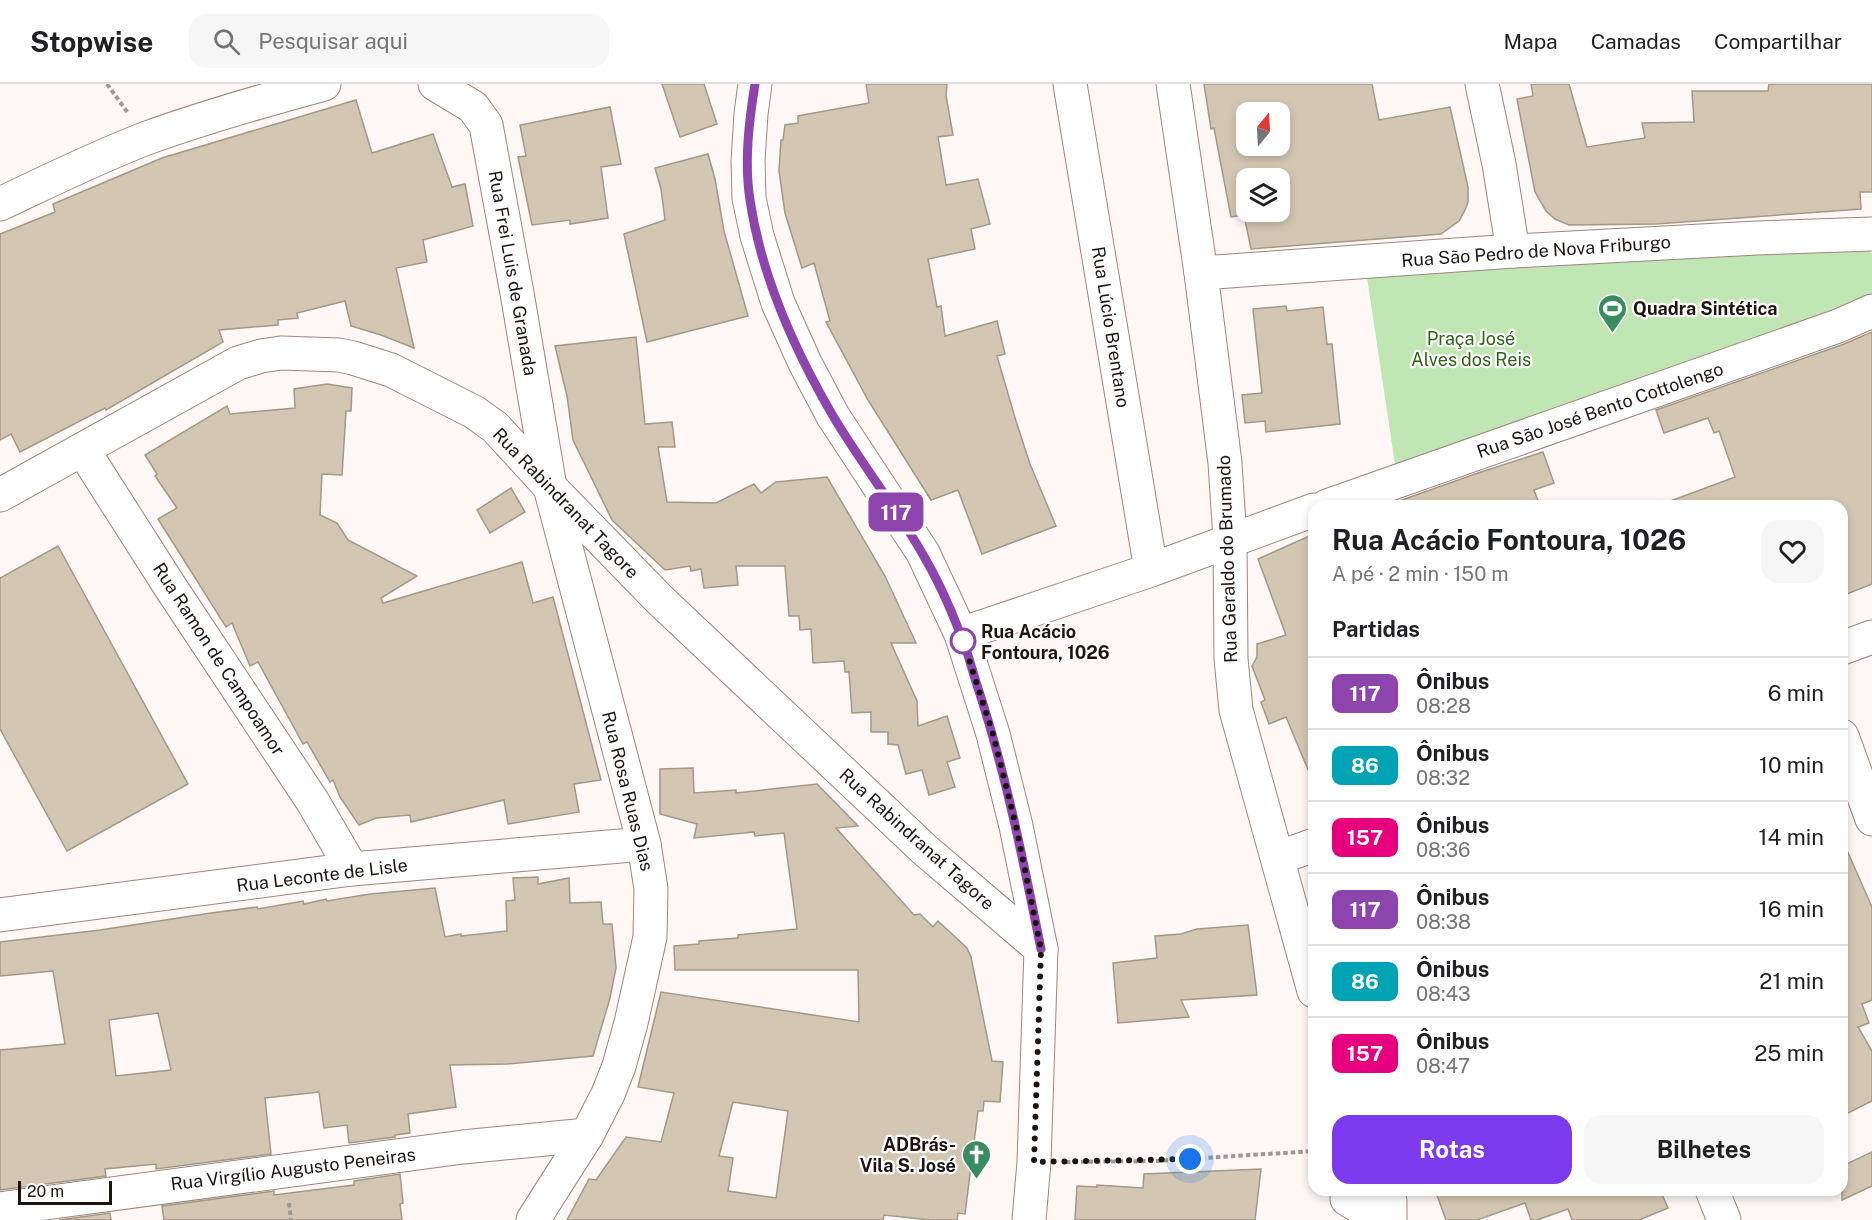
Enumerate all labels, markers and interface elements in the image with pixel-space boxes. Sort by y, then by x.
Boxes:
search box [189,14,609,68]
text: Stopwise [30,25,153,58]
icon: search [210,25,243,58]
text: Pesquisar aqui [258,28,408,54]
text: Mapa [1504,29,1558,54]
text: Camadas [1591,29,1681,54]
text: Compartilhar [1714,29,1842,54]
north arrow [1236,102,1290,156]
map controls [1236,102,1290,222]
button: layers [1236,168,1290,222]
street label: Rua Frei Luis de Granada [485,169,541,377]
street label: Rua São Pedro de Nova Friburgo [1401,231,1671,271]
street label: Rua Lúcio Brentano [1088,245,1134,409]
sports icon: Quadra Sintética [1596,292,1628,334]
place label: Quadra Sintética [1633,298,1778,319]
park label: Praça José Alves dos Reis [1411,328,1531,370]
street label: Rua São José Bento Cottolengo [1474,358,1726,462]
street label: Rua Rabindranat Tagore [489,423,643,583]
street label: Rua Geraldo do Brumado [1213,455,1241,663]
line badge: 117 [862,492,930,532]
text: 117 [880,500,912,525]
button: heart [1761,520,1824,583]
text: Rua Acácio Fontoura, 1026 [1332,523,1686,556]
street label: Rua Ramon de Campoamor [149,559,289,759]
text: A pé · 2 min · 150 m [1332,562,1509,586]
text: Partidas [1332,616,1420,642]
place label: Rua Acácio Fontoura, 1026 [981,621,1110,663]
marker: Rua Acácio Fontoura, 1026 [950,628,976,654]
text: Ônibus [1416,668,1489,694]
text: 6 min [1768,680,1824,706]
text: 117 [1349,681,1381,706]
text: 08:28 [1416,694,1471,718]
street label: Rua Rosa Ruas Dias [598,709,658,873]
text: Ônibus [1416,740,1489,766]
text: 10 min [1759,752,1824,778]
text: 86 [1351,753,1379,778]
street label: Rua Rabindranat Tagore [835,764,999,914]
text: 08:32 [1416,766,1470,790]
text: Ônibus [1416,812,1489,838]
text: 14 min [1759,824,1824,850]
text: 157 [1347,825,1383,850]
text: 08:36 [1416,838,1471,862]
street label: Rua Leconte de Lisle [235,854,409,896]
text: Ônibus [1416,884,1489,910]
text: 16 min [1759,896,1824,922]
text: 117 [1349,897,1381,922]
text: 08:38 [1416,910,1471,934]
text: Ônibus [1416,956,1489,982]
text: 21 min [1759,968,1824,994]
text: 86 [1351,969,1379,994]
text: 08:43 [1416,982,1471,1006]
text: Ônibus [1416,1028,1489,1054]
text: 25 min [1754,1040,1824,1066]
text: 157 [1347,1041,1383,1066]
text: 08:47 [1416,1054,1470,1078]
button: Rotas [1332,1115,1572,1184]
button: Bilhetes [1584,1115,1824,1184]
place label: ADBrás- Vila S. José [860,1134,956,1176]
church icon: ADBrás- Vila S. José [961,1138,993,1180]
street label: Rua Virgílio Augusto Peneiras [169,1144,417,1194]
your location [1175,1144,1205,1174]
scale bar [18,1178,112,1206]
text: 20 m [27,1182,64,1201]

